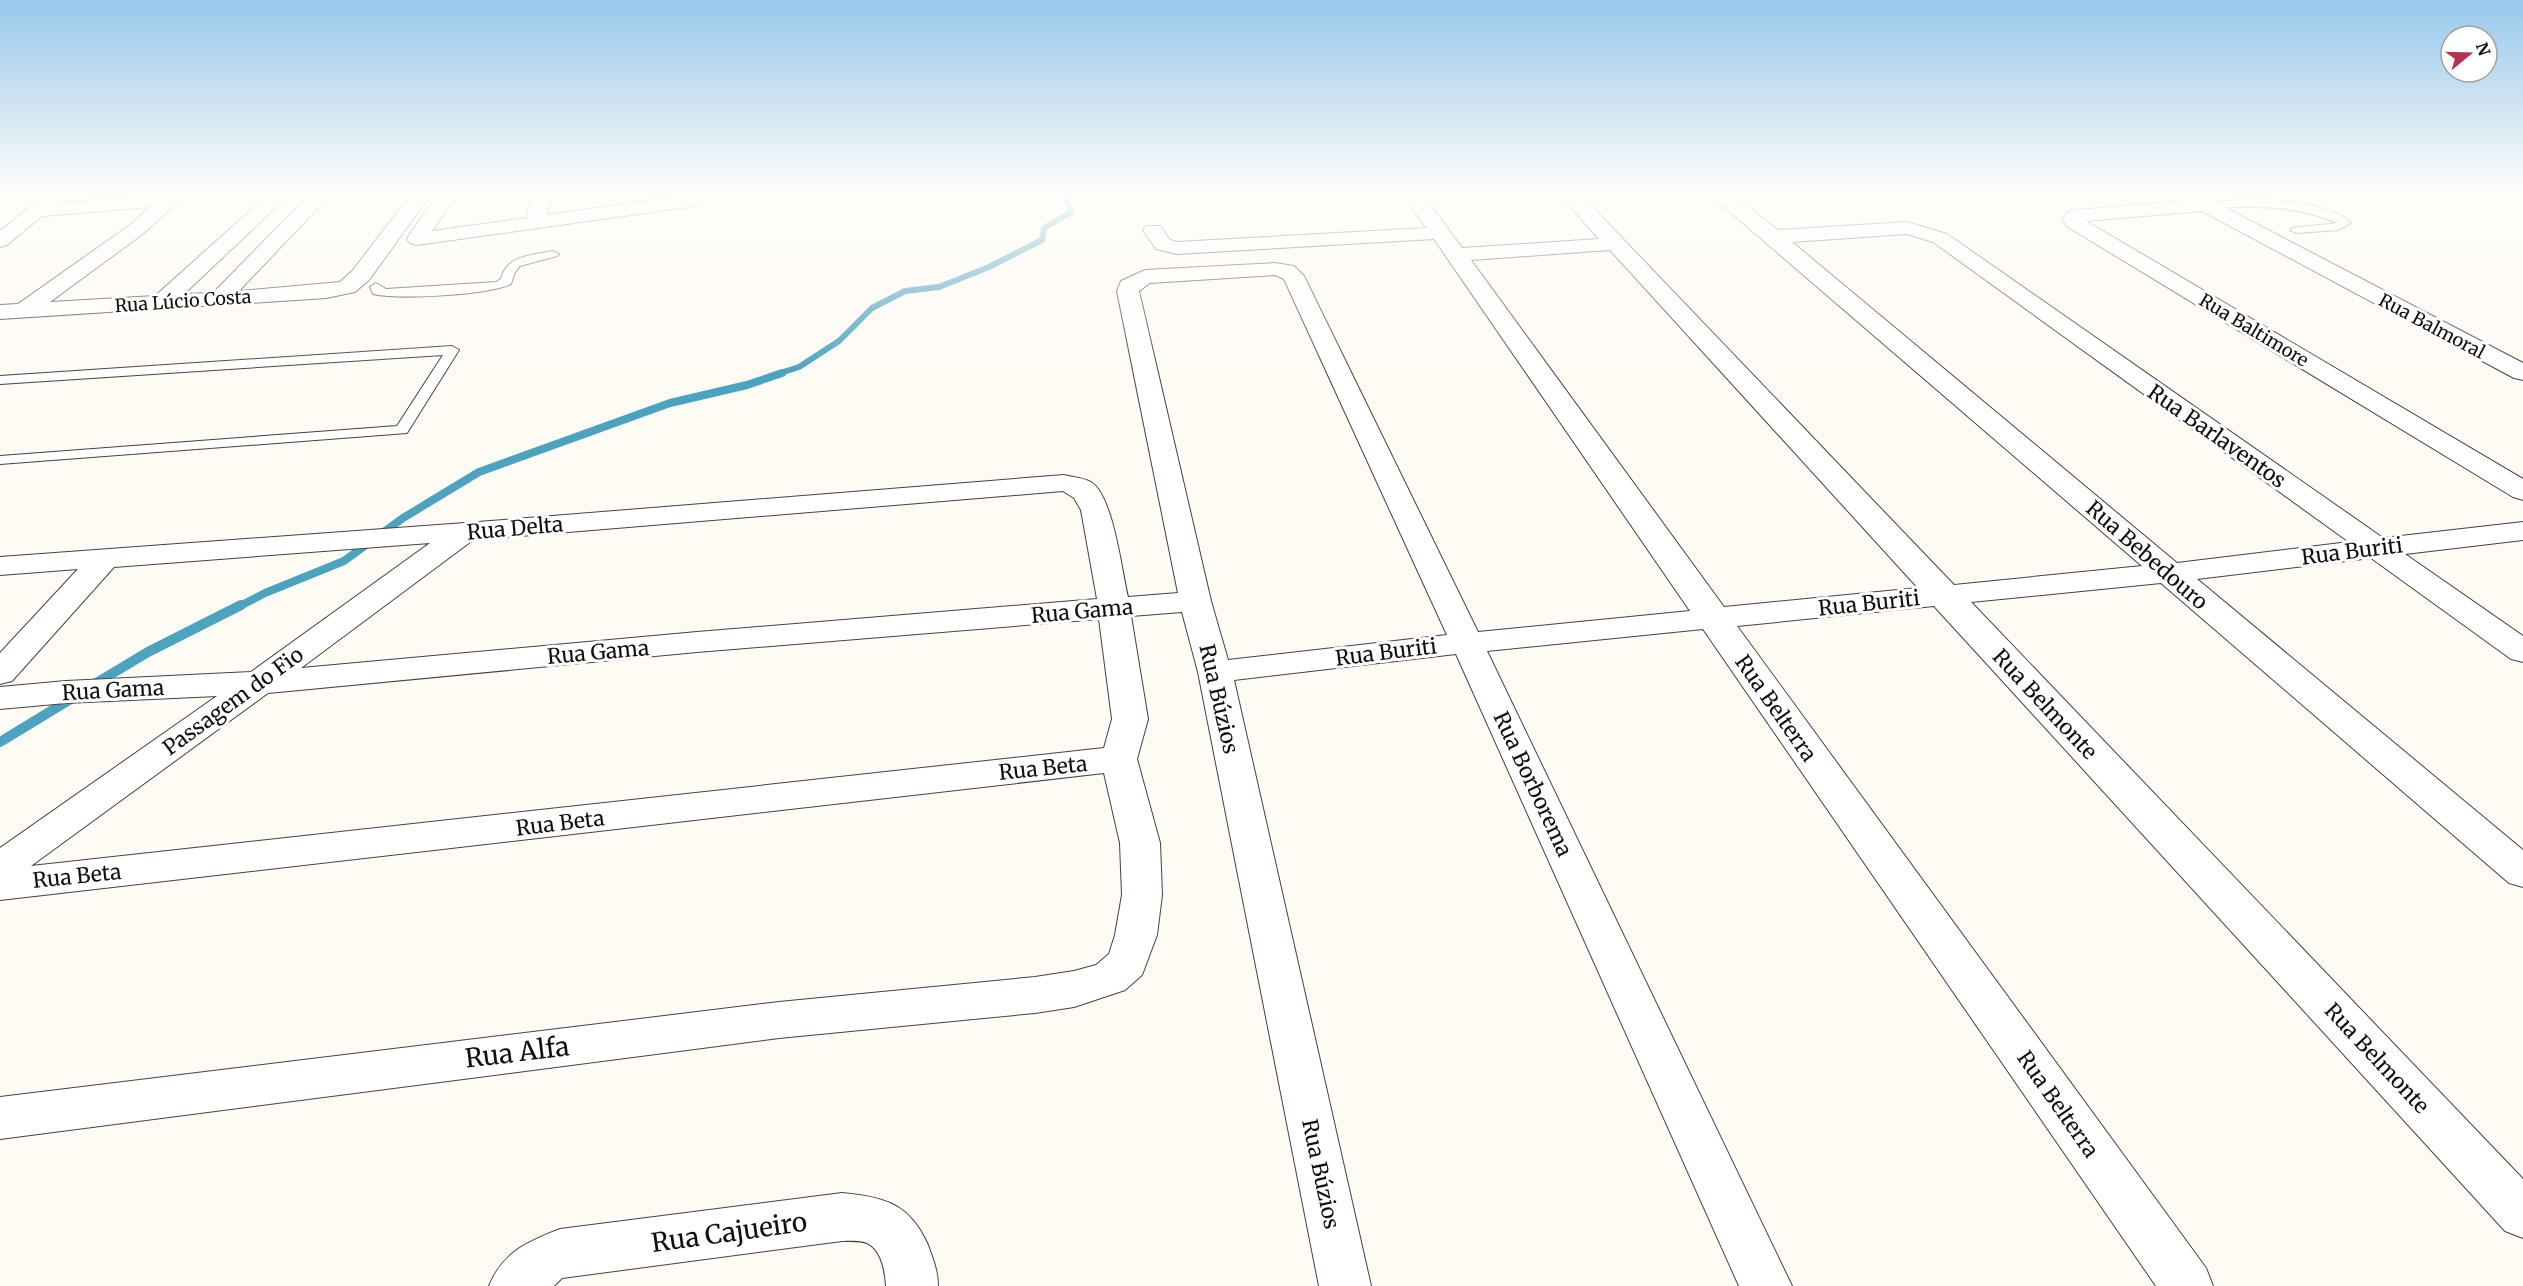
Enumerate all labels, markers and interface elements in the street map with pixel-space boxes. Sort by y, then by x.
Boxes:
north arrow [2439,24,2499,84]
text: N [2472,40,2495,59]
street label: Rua Lúcio Costa [114,285,252,317]
street label: Rua Baltimore [2195,288,2313,372]
street label: Rua Balmoral [2375,288,2489,364]
street label: Rua Barlaventos [2143,378,2291,494]
street label: Rua Bebedouro [2080,495,2214,615]
street label: Rua Delta [466,510,564,546]
street label: Rua Buriti [2300,531,2404,571]
street label: Rua Buriti [1817,584,1921,622]
street label: Rua Gama [1030,593,1134,629]
street label: Rua Buriti [1334,632,1438,672]
street label: Rua Gama [546,634,650,670]
street label: Passagem do Fio [157,641,309,761]
street label: Rua Búzios [1193,642,1245,756]
street label: Rua Belmonte [1987,643,2103,765]
street label: Rua Belterra [1729,649,1823,767]
street label: Rua Gama [61,674,165,706]
street label: Rua Borborema [1488,707,1578,861]
street label: Rua Beta [997,750,1089,786]
street label: Rua Beta [514,804,606,842]
street label: Rua Beta [31,858,123,894]
street label: Rua Belmonte [2319,997,2435,1119]
street label: Rua Alfa [463,1029,571,1075]
street label: Rua Belterra [2011,1045,2105,1163]
street label: Rua Búzios [1296,1117,1346,1231]
street label: Rua Cajueiro [649,1205,809,1259]

